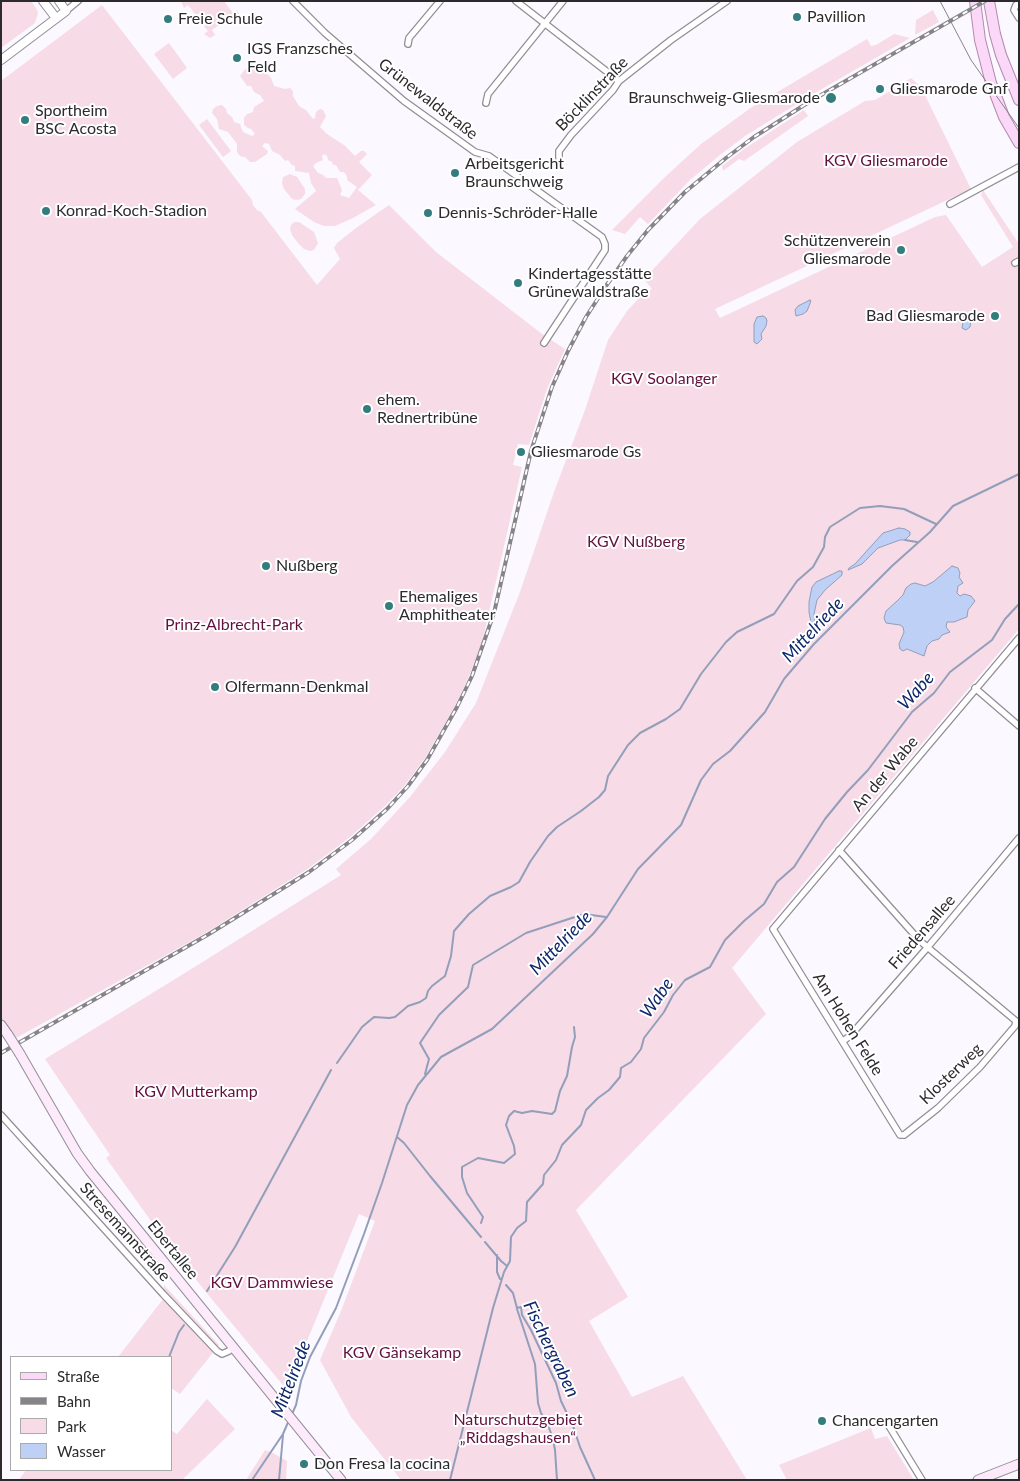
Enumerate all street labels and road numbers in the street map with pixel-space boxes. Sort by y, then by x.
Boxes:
street label: Böcklinstraße [552,53,632,135]
street label: Grünewaldstraße [374,54,482,144]
street label: An der Wabe [848,733,922,815]
street label: Friedensallee [885,891,959,973]
street label: Am Hohen Felde [809,969,887,1079]
street label: Klosterweg [916,1039,986,1109]
street label: Stresemannstraße [76,1179,174,1285]
street label: Ebertallee [143,1217,203,1283]

